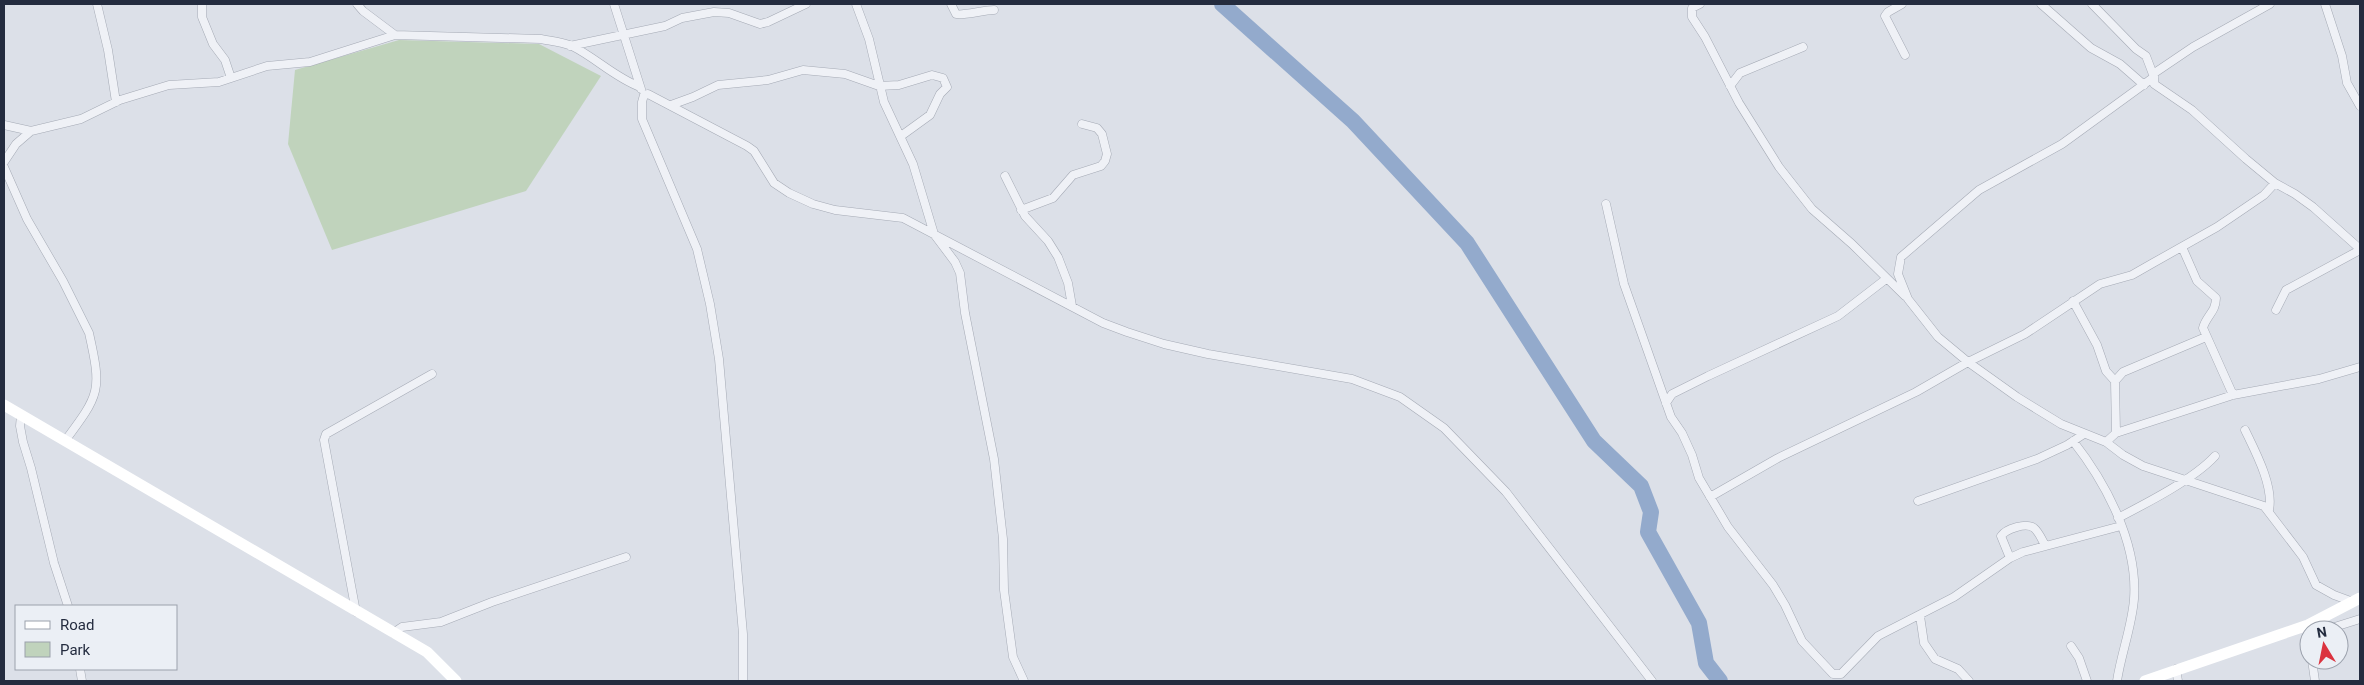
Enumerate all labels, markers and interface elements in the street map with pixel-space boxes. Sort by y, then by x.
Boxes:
legend [15,605,178,670]
text: Road [60,616,94,634]
north arrow [2299,620,2349,670]
text: N [2315,623,2328,641]
text: Park [60,641,91,659]

